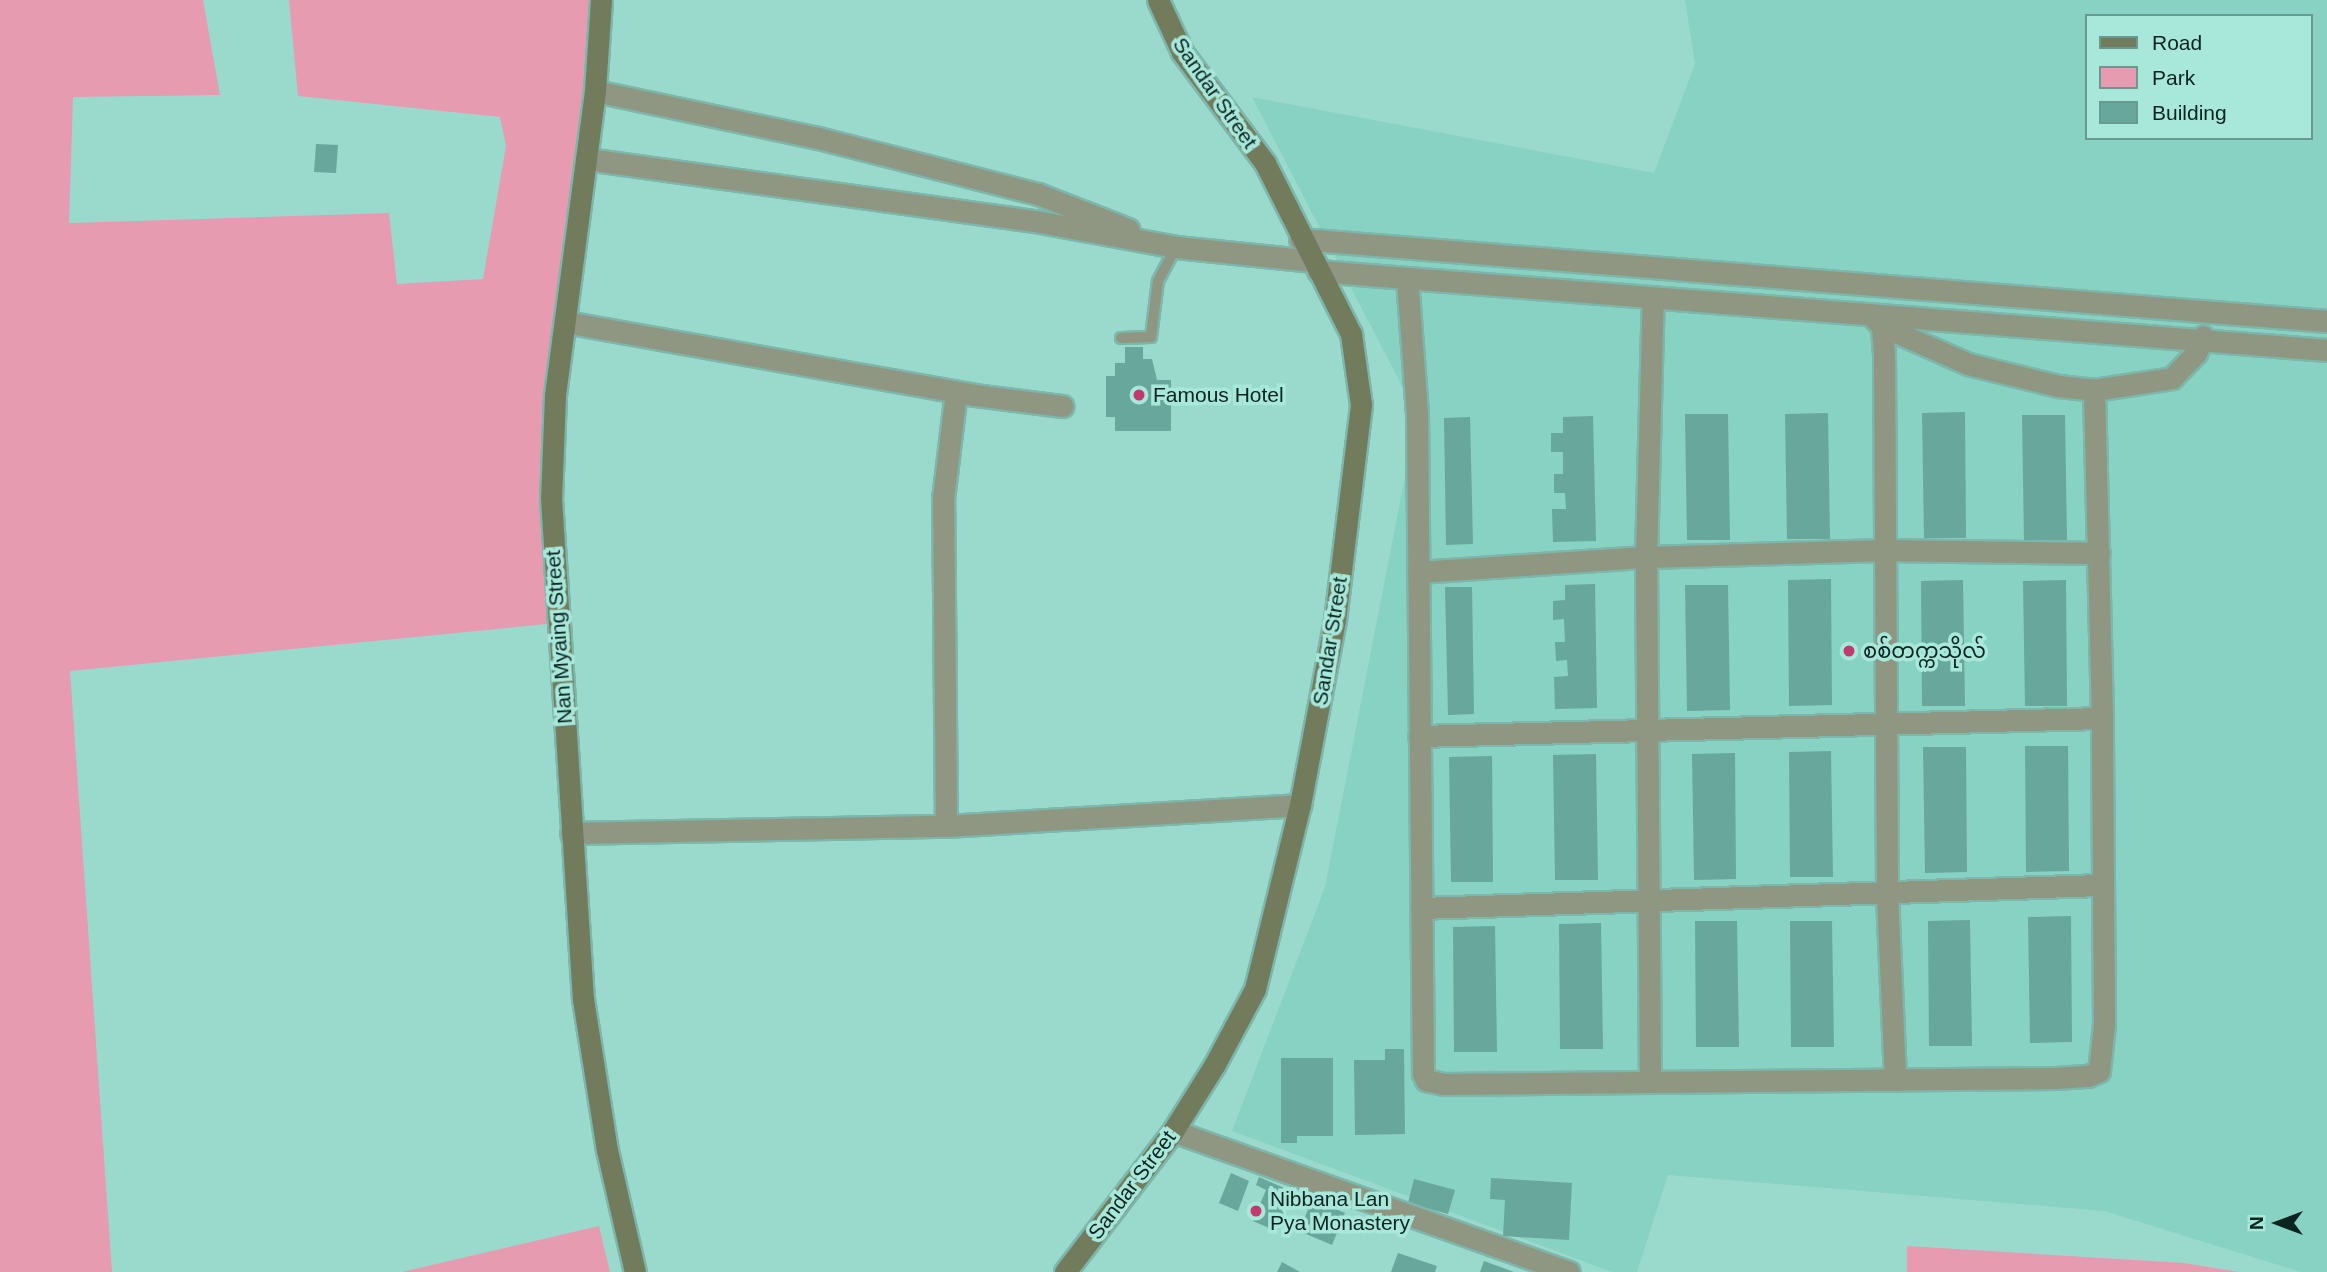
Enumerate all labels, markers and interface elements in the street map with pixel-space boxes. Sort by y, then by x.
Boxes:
legend [2086,14,2313,140]
text: Road [2152,31,2202,54]
street label: Sandar Street [1168,33,1262,153]
text: Park [2152,66,2195,89]
text: Building [2152,101,2227,124]
place label: Famous Hotel [1153,382,1284,408]
marker: Famous Hotel [1131,387,1147,403]
street label: Nan Myaing Street [540,549,578,725]
street label: Sandar Street [1307,575,1353,707]
place label: စစ်‌တက္ကသိုလ် [1863,638,1986,664]
marker: စစ်‌တက္ကသိုလ် [1841,643,1857,659]
street label: Sandar Street [1083,1126,1181,1244]
place label: Nibbana Lan Pya Monastery [1270,1186,1410,1236]
north arrow [2243,1188,2313,1258]
marker: Nibbana Lan Pya Monastery [1248,1203,1264,1219]
text: N [2246,1216,2267,1230]

